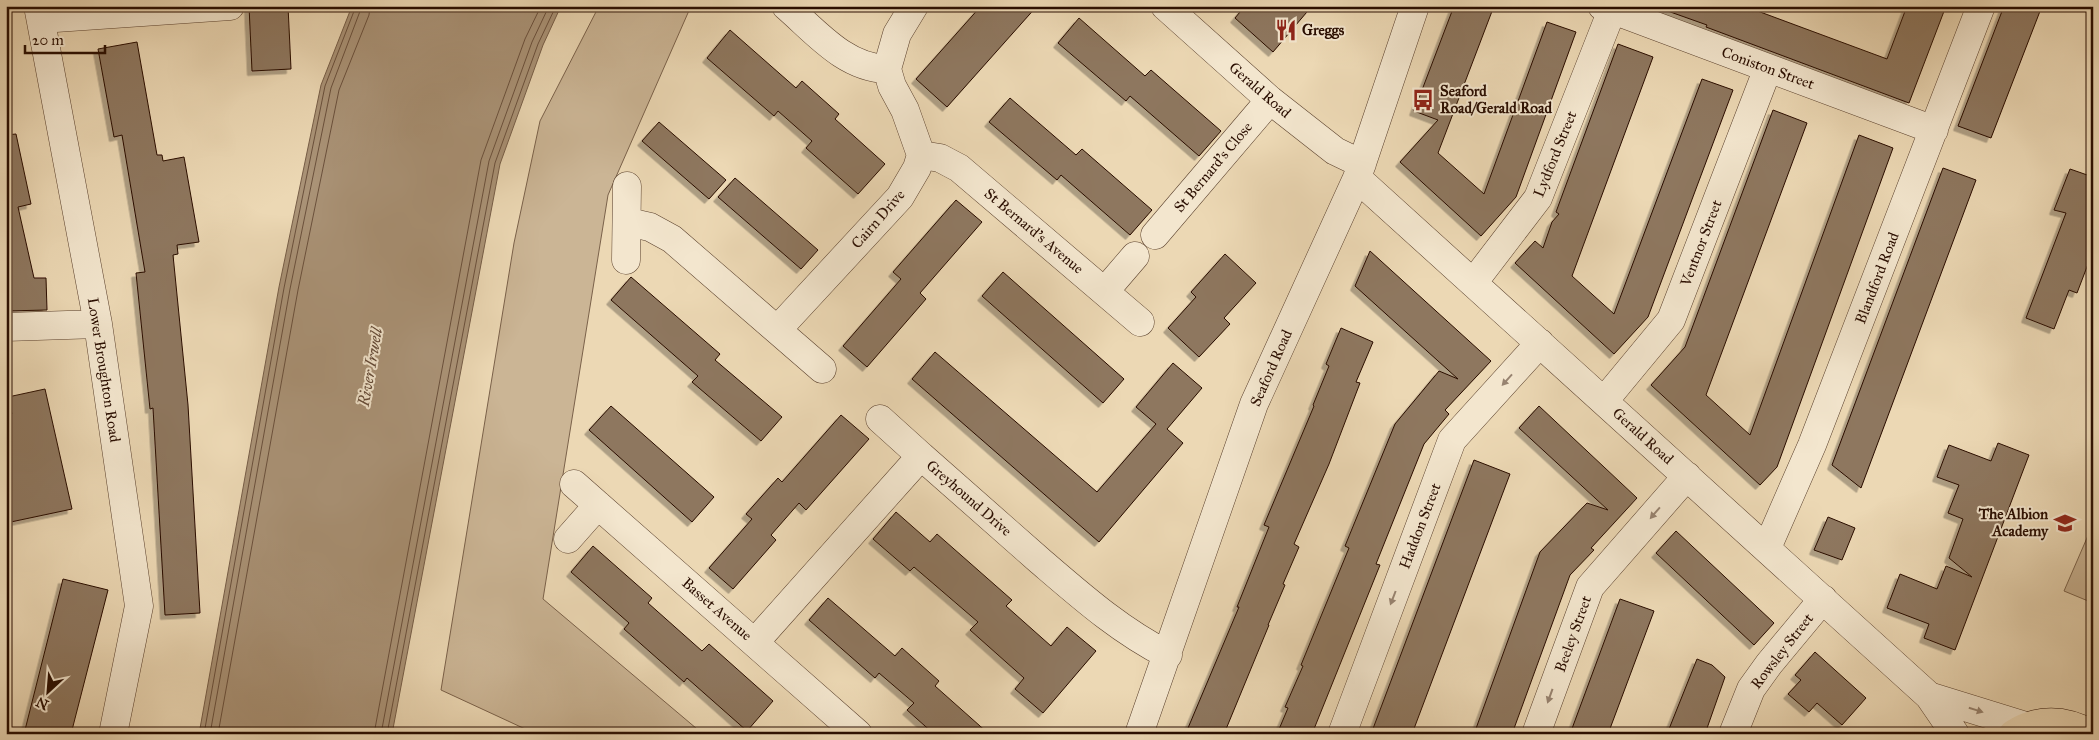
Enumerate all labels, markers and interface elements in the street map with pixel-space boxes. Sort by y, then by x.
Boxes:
restaurant icon: Greggs [1273,17,1299,43]
place label: Greggs [1302,21,1345,40]
scale bar [25,22,105,54]
text: 20 m [32,31,64,49]
street label: Coniston Street [1719,43,1817,93]
street label: Gerald Road [1225,58,1295,122]
place label: Seaford Road/Gerald Road [1440,82,1552,117]
bus stop icon: Seaford Road/Gerald Road [1410,87,1436,113]
street label: Lydford Street [1530,108,1581,200]
street label: St Bernard's Close [1170,118,1256,216]
street label: St Bernard's Avenue [981,184,1087,278]
street label: Cairn Drive [847,186,909,252]
street label: Ventnor Street [1676,197,1726,290]
street label: Blandford Road [1851,229,1903,326]
street label: Lower Broughton Road [84,296,124,444]
water label: River Irwell [354,325,387,409]
street label: Seaford Road [1246,326,1296,409]
one-way arrow [1501,373,1513,385]
street label: Gerald Road [1609,404,1678,468]
street label: Greyhound Drive [923,456,1015,540]
street label: Haddon Street [1395,480,1445,572]
place label: The Albion Academy [1978,505,2049,541]
one-way arrow [1649,506,1661,518]
school or university icon: The Albion Academy [2052,510,2078,536]
street label: Basset Avenue [678,574,756,644]
one-way arrow [1389,590,1396,605]
street label: Beeley Street [1551,593,1595,675]
street label: Rowsley Street [1747,609,1818,692]
north arrow [22,668,72,718]
one-way arrow [1546,689,1553,704]
text: N [33,693,52,713]
one-way arrow [1968,707,1983,715]

